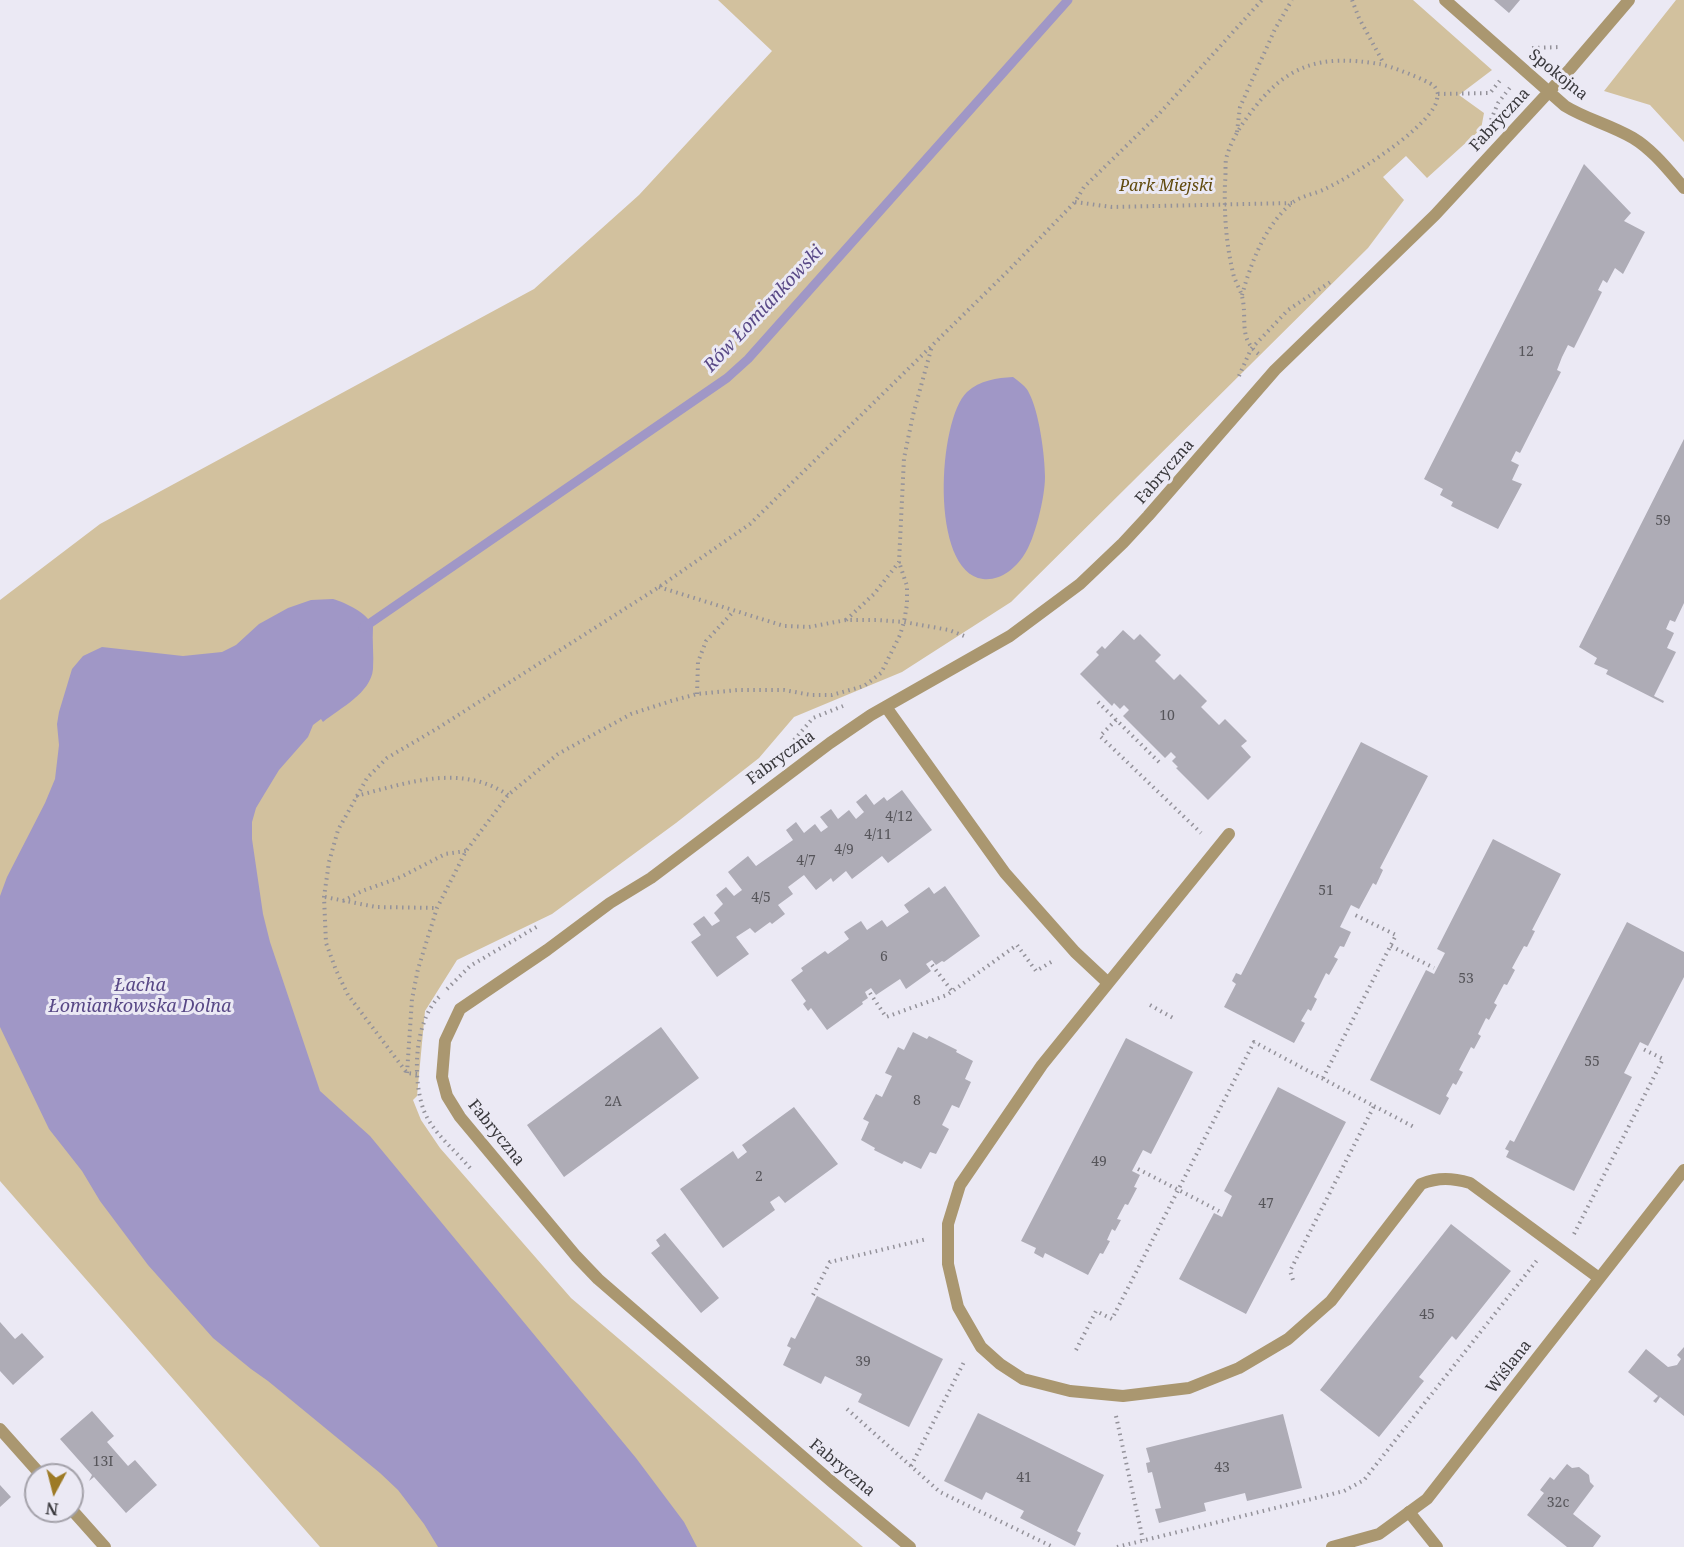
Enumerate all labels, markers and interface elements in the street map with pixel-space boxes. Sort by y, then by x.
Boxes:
street label: Spokojna [1525,45,1591,105]
street label: Fabryczna [1466,84,1534,156]
park label: Park Miejski [1119,176,1213,196]
water label: Rów Łomiankowski [700,241,828,377]
house number: 12 [1518,344,1534,360]
street label: Fabryczna [1132,436,1198,508]
house number: 59 [1655,513,1671,529]
house number: 10 [1159,708,1175,724]
street label: Fabryczna [743,727,819,789]
house number: 4/12 [885,809,913,825]
house number: 4/11 [864,827,892,843]
house number: 4/9 [834,842,854,858]
house number: 4/7 [796,853,816,869]
house number: 51 [1318,883,1334,899]
house number: 4/5 [751,890,771,906]
house number: 6 [880,949,888,965]
house number: 53 [1458,971,1474,987]
water label: Łacha Łomiankowska Dolna [48,975,232,1018]
house number: 55 [1584,1054,1600,1070]
house number: 8 [913,1093,921,1109]
house number: 2A [604,1094,622,1110]
street label: Fabryczna [463,1096,529,1170]
house number: 49 [1091,1154,1107,1170]
house number: 2 [755,1169,763,1185]
house number: 47 [1258,1196,1274,1212]
house number: 45 [1419,1307,1435,1323]
street label: Wiślana [1482,1337,1536,1397]
house number: 39 [855,1354,871,1370]
street label: Fabryczna [805,1435,879,1501]
house number: 13I [93,1454,113,1470]
house number: 43 [1214,1460,1230,1476]
north arrow [24,1463,84,1523]
house number: 41 [1016,1470,1032,1486]
house number: 32c [1547,1495,1569,1511]
text: N [44,1497,60,1521]

